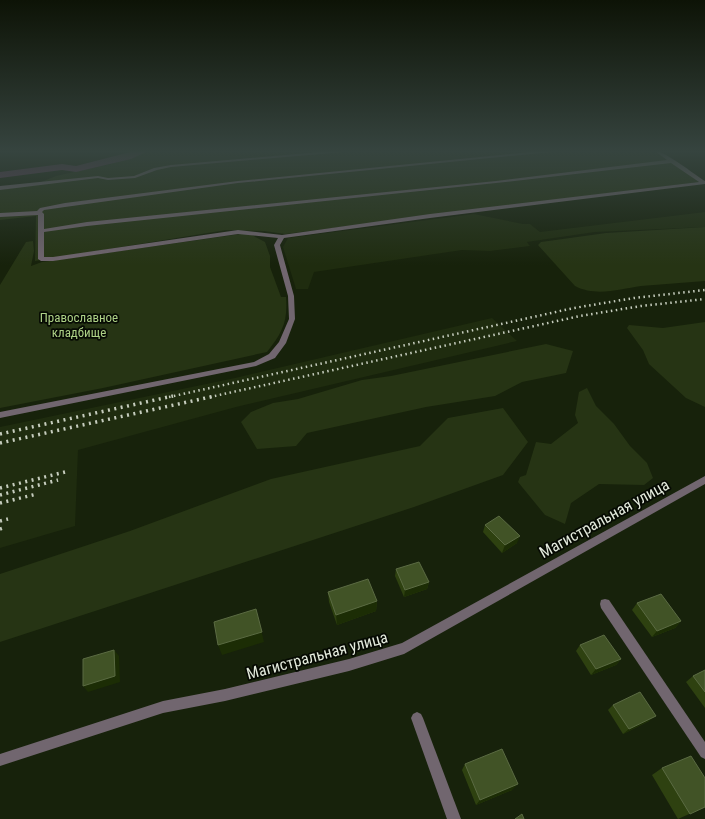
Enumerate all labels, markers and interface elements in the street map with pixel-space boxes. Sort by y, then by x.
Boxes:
park label: Православное кладбище [40,310,118,340]
street label: Магистральная улица [536,475,672,562]
street label: Магистральная улица [244,627,390,683]

